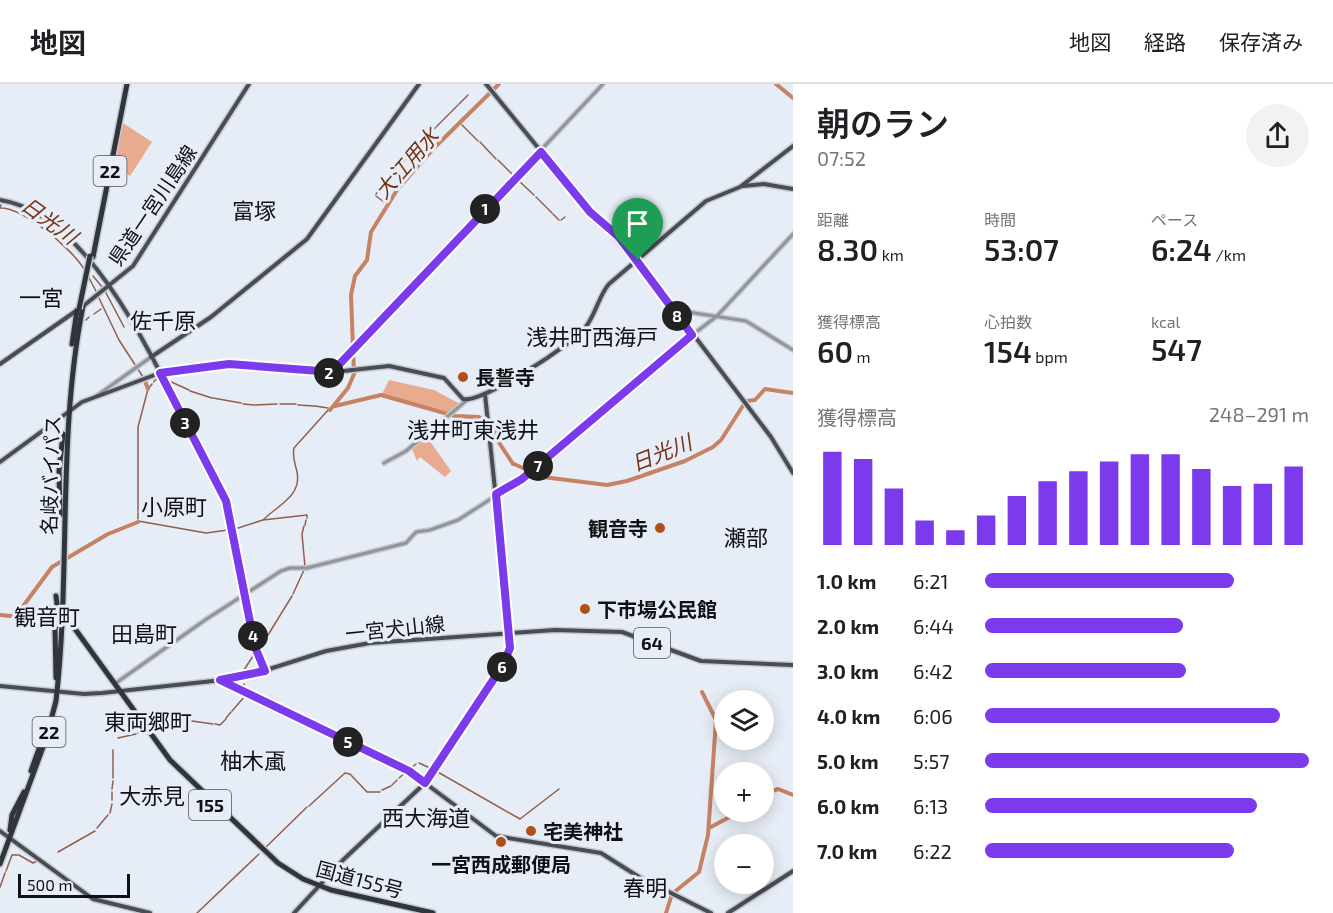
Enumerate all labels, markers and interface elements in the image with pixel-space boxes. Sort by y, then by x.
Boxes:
text: 地図 [30,25,86,59]
text: 地図 [1069,29,1111,54]
text: 経路 [1144,29,1186,54]
text: 保存済み [1219,29,1303,54]
text: 朝のラン [817,103,949,143]
button: share [1246,104,1309,167]
water label: 大江用水 [369,122,444,203]
street label: 県道一宮川島線 [103,140,201,270]
text: 07:52 [817,146,866,170]
road number: 22 [94,156,126,186]
water label: 日光川 [17,191,84,250]
pin: 1 [470,194,500,224]
district label: 富塚 [232,197,276,223]
pin [612,198,663,260]
text: 1 [482,199,488,218]
icon: arrive [621,207,654,240]
text: 距離 [817,210,849,229]
text: 時間 [984,210,1016,229]
text: ペース [1151,210,1198,229]
text: 8.30 [817,231,878,267]
text: 53:07 [984,231,1059,267]
text: 6:24 [1151,231,1212,267]
text: km [878,245,904,264]
text: /km [1212,245,1246,264]
district label: 一宮 [19,284,63,310]
pin: 8 [662,301,692,331]
text: 8 [672,306,682,325]
district label: 佐千原 [130,307,196,333]
text: 獲得標高 [817,312,881,331]
text: 心拍数 [984,312,1032,331]
text: kcal [1151,312,1180,331]
district label: 浅井町西海戸 [526,323,658,349]
text: 547 [1151,331,1202,367]
text: 60 [817,333,853,369]
text: 154 [984,333,1032,369]
text: m [853,347,871,366]
text: bpm [1032,347,1068,366]
pin: 2 [314,358,344,388]
text: 2 [324,363,334,382]
place label: 長誓寺 [475,365,535,389]
marker: 長誓寺 [456,370,470,384]
text: 248–291 m [1209,402,1309,426]
text: 獲得標高 [817,405,897,429]
pin: 3 [170,408,200,438]
text: 3 [180,413,190,432]
street label: 名岐バイパス [36,415,64,535]
district label: 浅井町東浅井 [407,416,539,442]
water label: 日光川 [627,428,697,475]
pin: 7 [523,451,553,481]
text: 7 [534,456,542,475]
district label: 小原町 [141,493,207,519]
place label: 観音寺 [588,516,648,540]
marker: 観音寺 [653,521,667,535]
district label: 瀬部 [724,524,768,550]
text: 1.0 km [817,569,876,593]
text: 6:21 [913,569,948,593]
place label: 下市場公民館 [597,597,717,621]
marker: 下市場公民館 [578,602,592,616]
district label: 観音町 [14,603,80,629]
street label: 一宮犬山線 [344,611,446,645]
text: 2.0 km [817,614,879,638]
text: 6:44 [913,614,954,638]
district label: 田島町 [111,620,177,646]
pin: 4 [238,621,268,651]
text: 4 [248,626,258,645]
road number: 64 [634,628,670,658]
pin: 6 [487,652,517,682]
text: 6 [497,657,507,676]
text: 3.0 km [817,659,879,683]
text: 6:42 [913,659,953,683]
map controls [714,690,774,894]
button: layers [714,690,774,750]
text: 4.0 km [817,704,880,728]
text: 6:06 [913,704,953,728]
district label: 東両郷町 [104,708,192,734]
road number: 22 [32,717,66,747]
pin: 5 [333,727,363,757]
text: 5 [344,732,352,751]
district label: 柚木颪 [220,747,286,773]
text: 5.0 km [817,749,879,773]
text: 5:57 [913,749,949,773]
button: + [714,762,774,822]
district label: 大赤見 [119,782,185,808]
road number: 155 [189,790,231,820]
text: 6.0 km [817,794,879,818]
text: 6:13 [913,794,948,818]
district label: 西大海道 [382,804,470,830]
place label: 宅美神社 [543,819,623,843]
marker: 宅美神社 [524,824,538,838]
button: − [714,834,774,894]
marker: 一宮西成郵便局 [494,835,508,849]
text: 7.0 km [817,839,877,863]
text: 6:22 [913,839,952,863]
place label: 一宮西成郵便局 [431,852,571,876]
street label: 国道155号 [314,856,406,902]
scale bar [18,871,130,898]
district label: 春明 [623,874,667,900]
text: 500 m [27,875,72,894]

